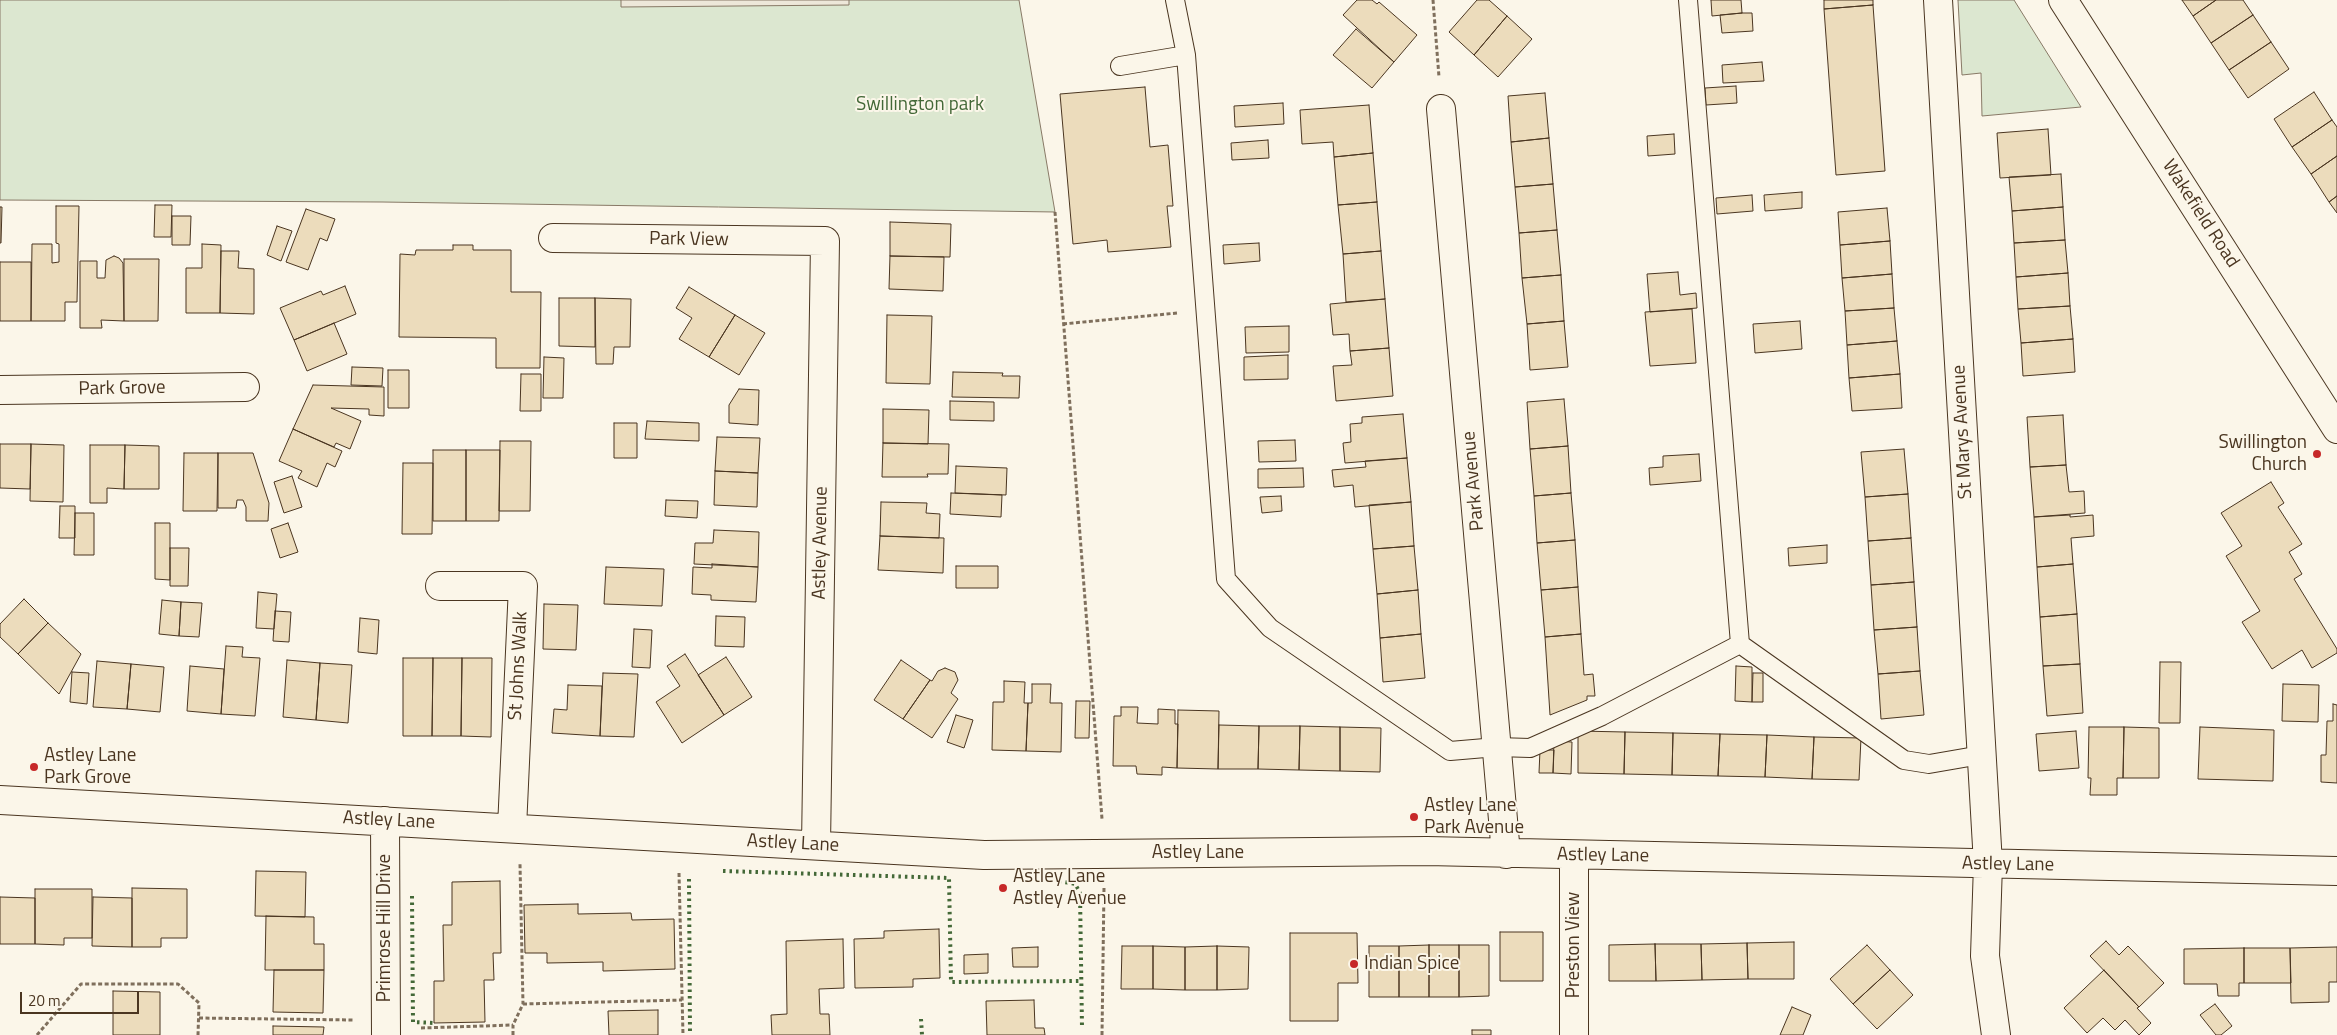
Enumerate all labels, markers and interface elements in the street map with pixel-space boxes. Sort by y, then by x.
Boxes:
park label: Swillington park [856,94,984,116]
street label: Wakefield Road [2157,156,2243,272]
street label: Park View [649,228,729,252]
street label: St Marys Avenue [1948,364,1978,500]
street label: Park Grove [78,377,166,401]
street label: Park Avenue [1458,430,1490,532]
place label: Swillington Church [2218,432,2307,476]
marker: Swillington Church [2311,448,2323,460]
street label: Astley Avenue [809,486,833,600]
street label: St Johns Walk [505,611,533,721]
place label: Astley Lane Park Grove [44,745,136,789]
marker: Astley Lane Park Grove [28,761,40,773]
place label: Astley Lane Park Avenue [1424,795,1524,839]
street label: Astley Lane [342,807,436,835]
marker: Astley Lane Park Avenue [1408,811,1420,823]
street label: Astley Lane [746,830,840,858]
street label: Astley Lane [1152,842,1244,864]
street label: Astley Lane [1557,844,1649,868]
street label: Astley Lane [1962,853,2054,877]
street label: Primrose Hill Drive [374,854,396,1002]
place label: Astley Lane Astley Avenue [1013,866,1126,910]
marker: Astley Lane Astley Avenue [997,882,1009,894]
street label: Preston View [1563,892,1585,998]
place label: Indian Spice [1364,953,1459,975]
marker: Indian Spice [1348,958,1360,970]
scale bar [22,982,141,1014]
text: 20 m [28,989,61,1012]

